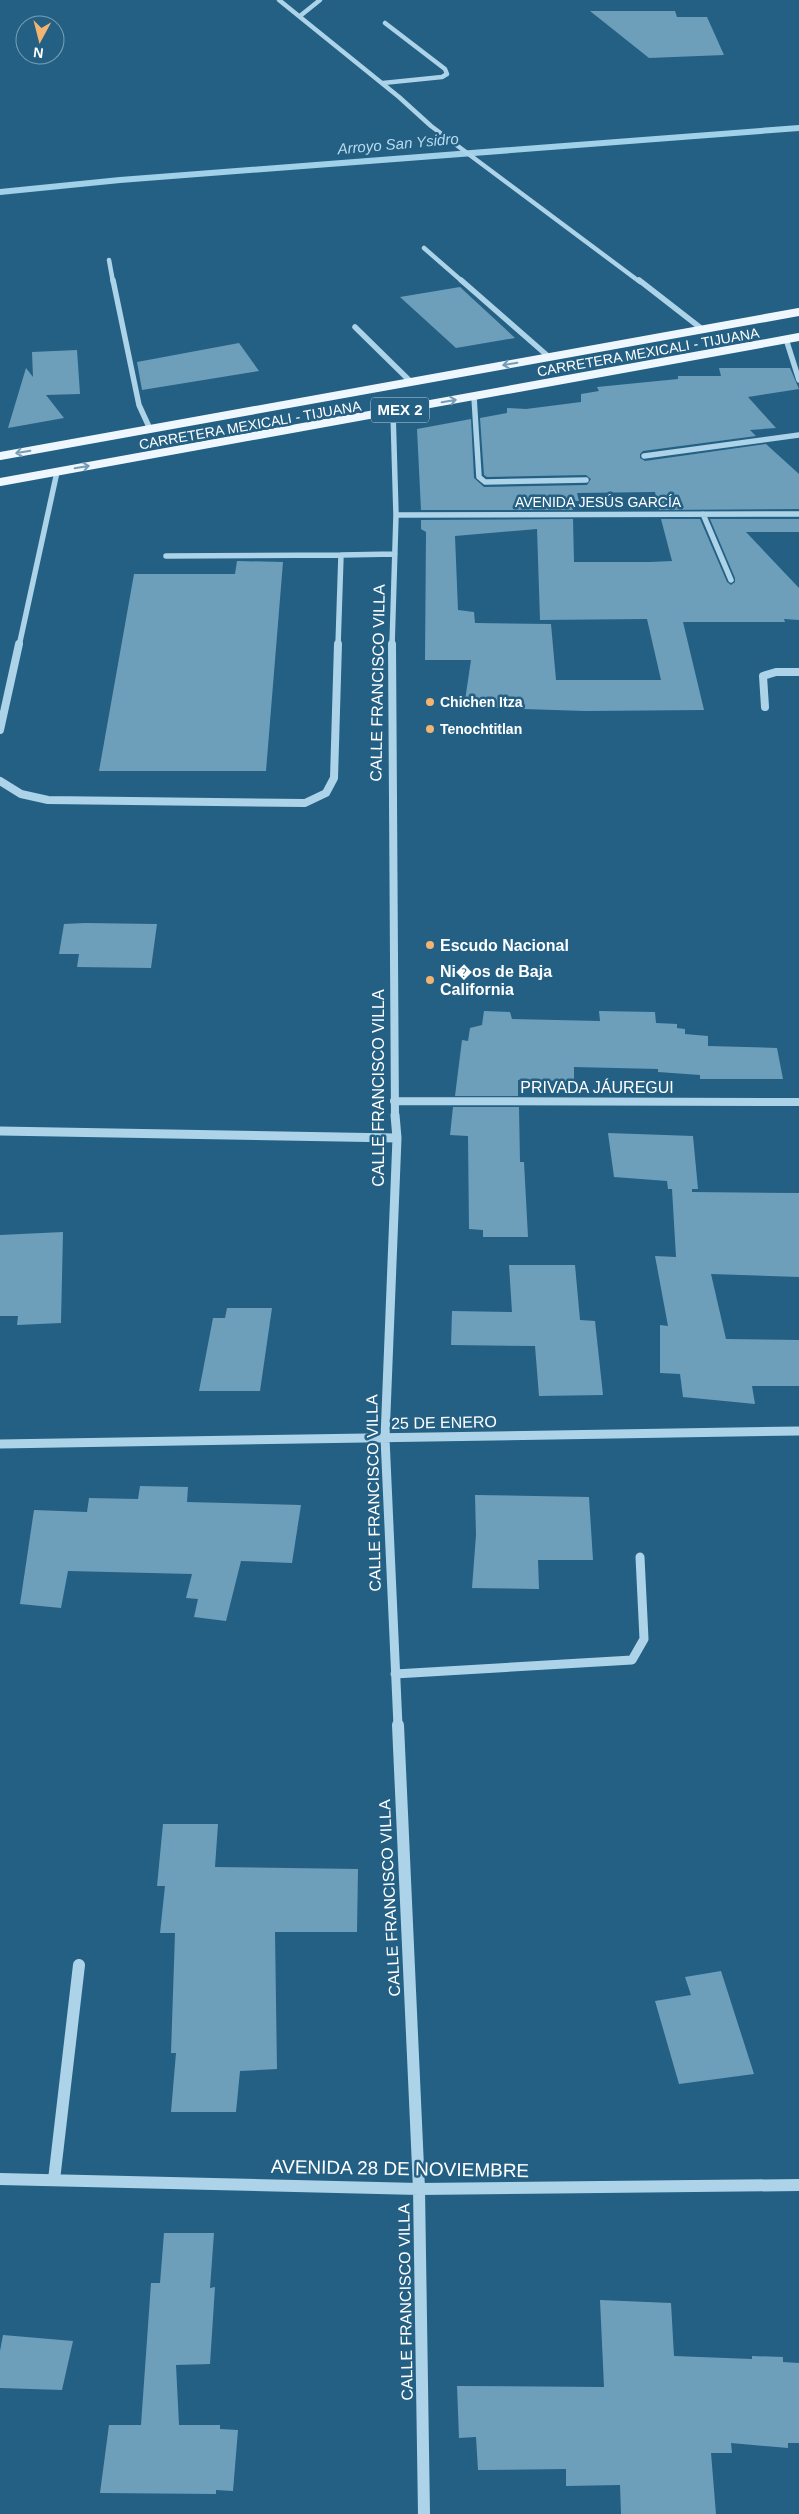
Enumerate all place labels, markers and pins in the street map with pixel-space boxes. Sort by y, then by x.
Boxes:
place label: Chichen Itza [440,694,523,710]
marker: Chichen Itza [424,696,436,708]
place label: Tenochtitlan [440,721,522,737]
marker: Tenochtitlan [424,723,436,735]
place label: Escudo Nacional [440,937,569,954]
marker: Escudo Nacional [424,939,436,951]
place label: Ni�os de Baja California [440,963,552,998]
marker: Ni�os de Baja California [424,974,436,986]

